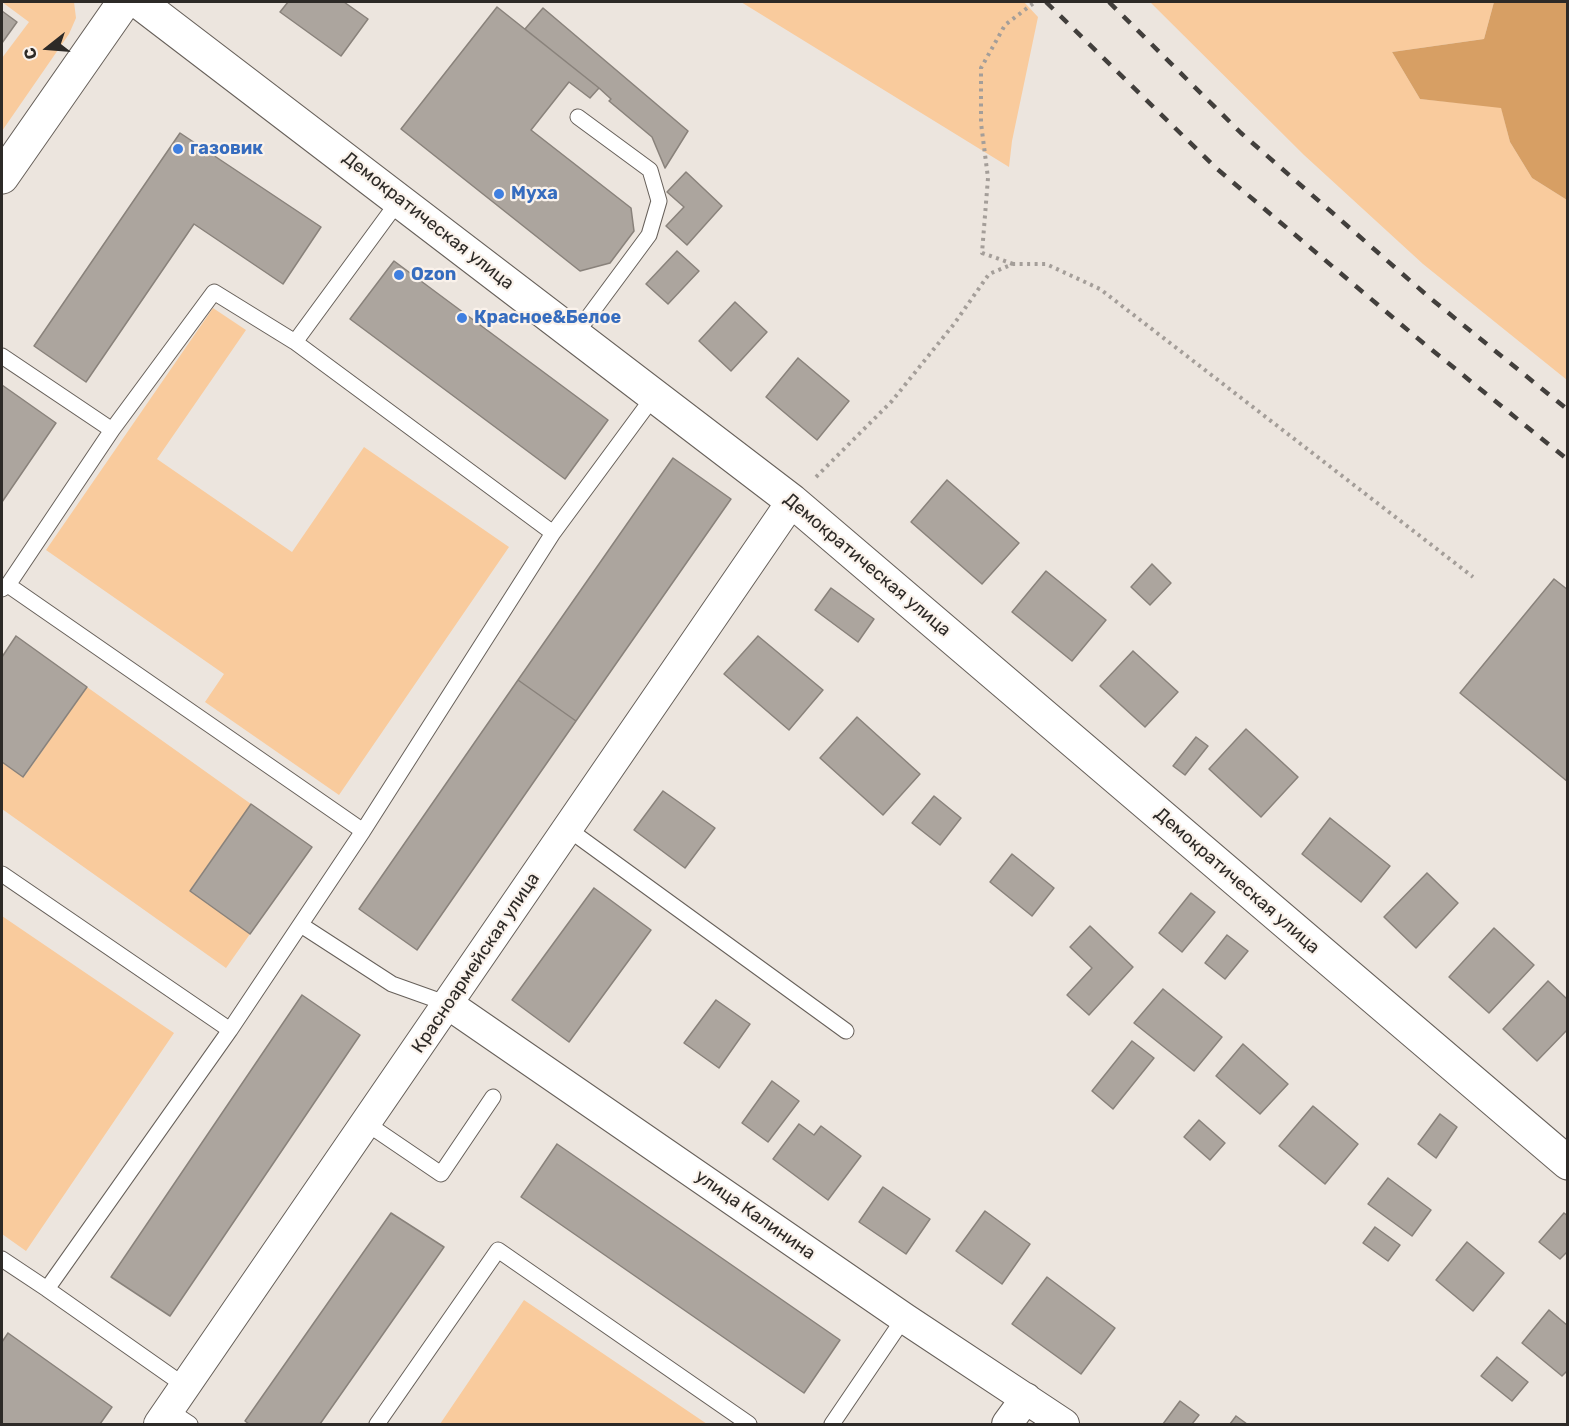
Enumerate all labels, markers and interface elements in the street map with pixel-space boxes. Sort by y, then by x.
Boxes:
north arrow [18,18,78,78]
text: С [20,45,41,62]
place label: газовик [190,138,263,160]
marker: газовик [171,142,185,156]
street label: Демократическая улица [338,147,518,295]
place label: Муха [511,183,558,205]
marker: Муха [492,187,506,201]
place label: Ozon [411,264,456,286]
marker: Ozon [392,268,406,282]
place label: Красное&Белое [474,307,621,329]
marker: Красное&Белое [455,311,469,325]
street label: Демократическая улица [779,489,955,641]
street label: Демократическая улица [1150,803,1324,959]
street label: Красноармейская улица [408,869,544,1057]
street label: улица Калинина [691,1165,819,1265]

